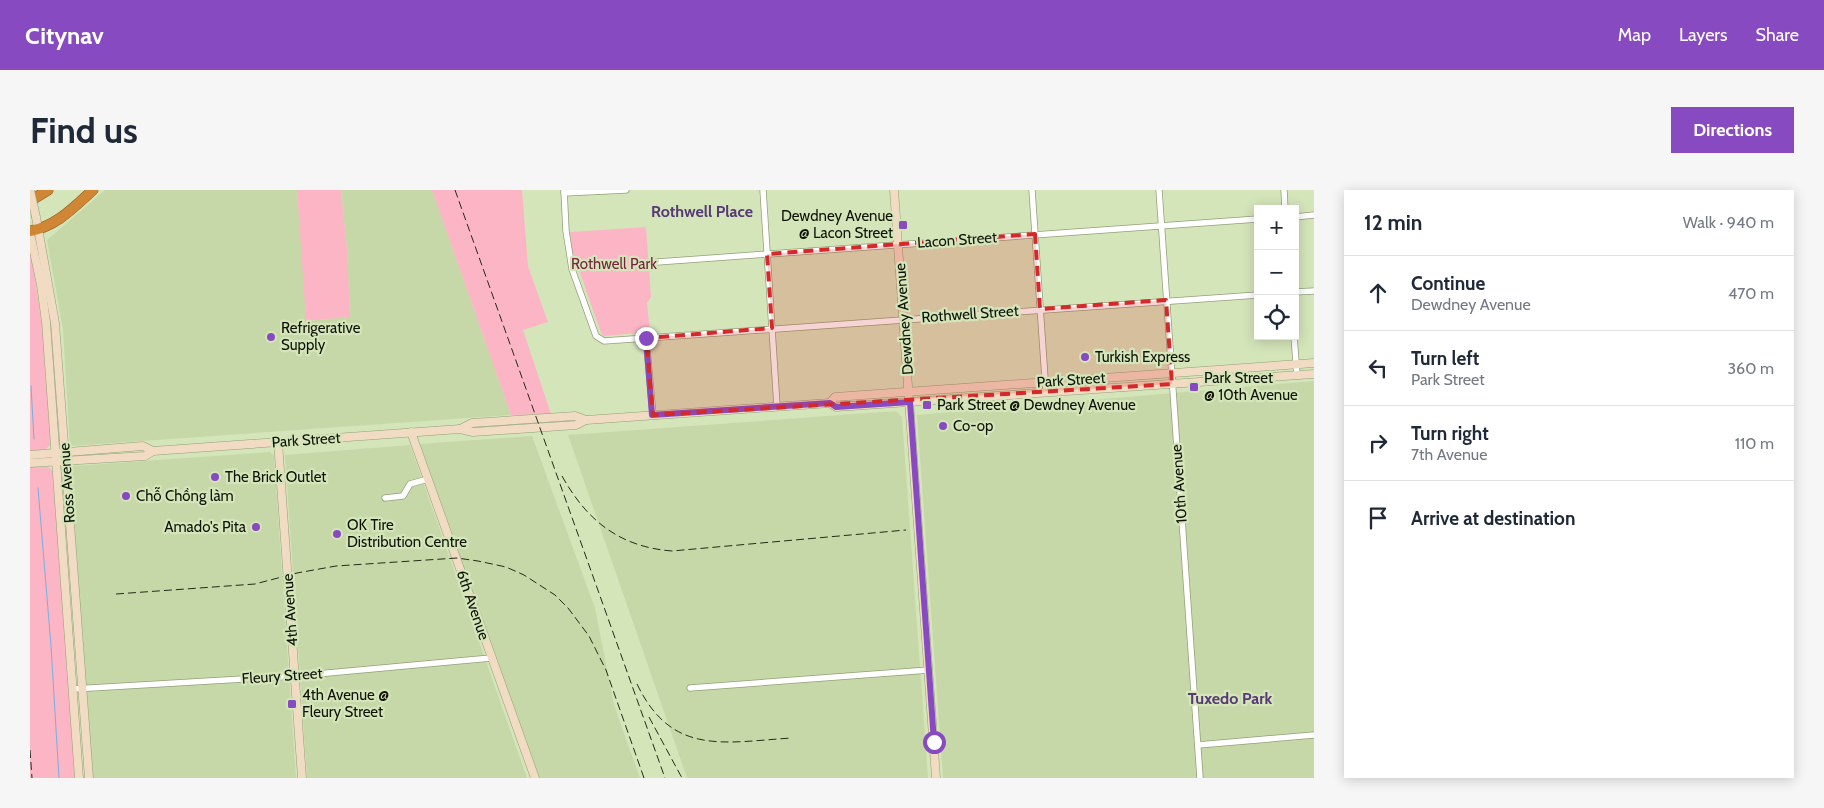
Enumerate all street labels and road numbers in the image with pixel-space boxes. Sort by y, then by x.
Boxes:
street label: Lacon Street [916,228,998,252]
street label: Dewdney Avenue [891,262,917,376]
street label: Rothwell Street [921,302,1019,326]
street label: Park Street [1036,369,1106,391]
street label: Park Street [271,429,341,451]
street label: Ross Avenue [55,442,79,524]
street label: 10th Avenue [1167,443,1191,524]
street label: 6th Avenue [453,568,493,643]
street label: 4th Avenue [278,573,302,647]
street label: Fleury Street [241,664,323,688]

